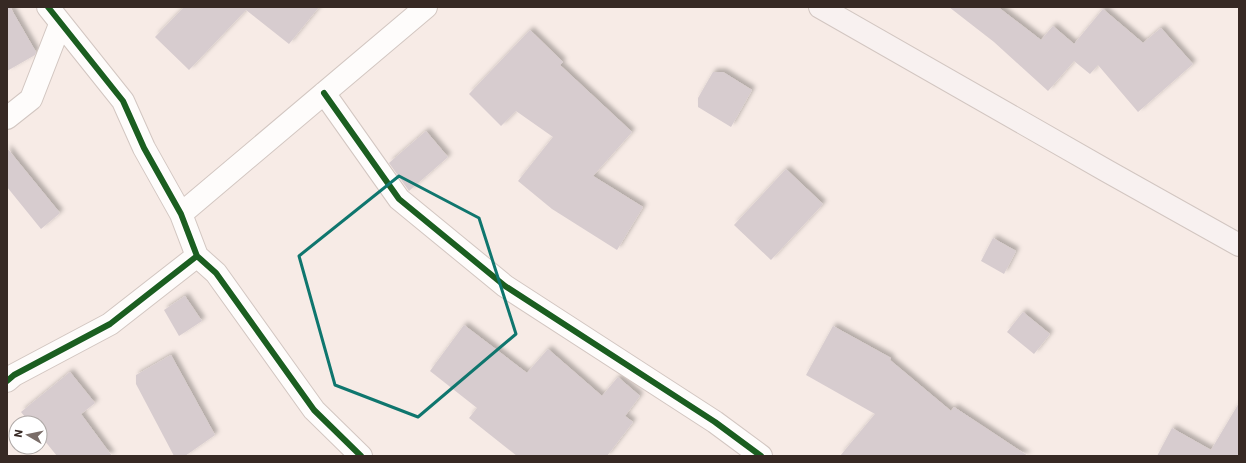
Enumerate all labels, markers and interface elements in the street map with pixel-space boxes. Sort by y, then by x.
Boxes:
north arrow [8,415,48,455]
text: N [11,428,26,438]

